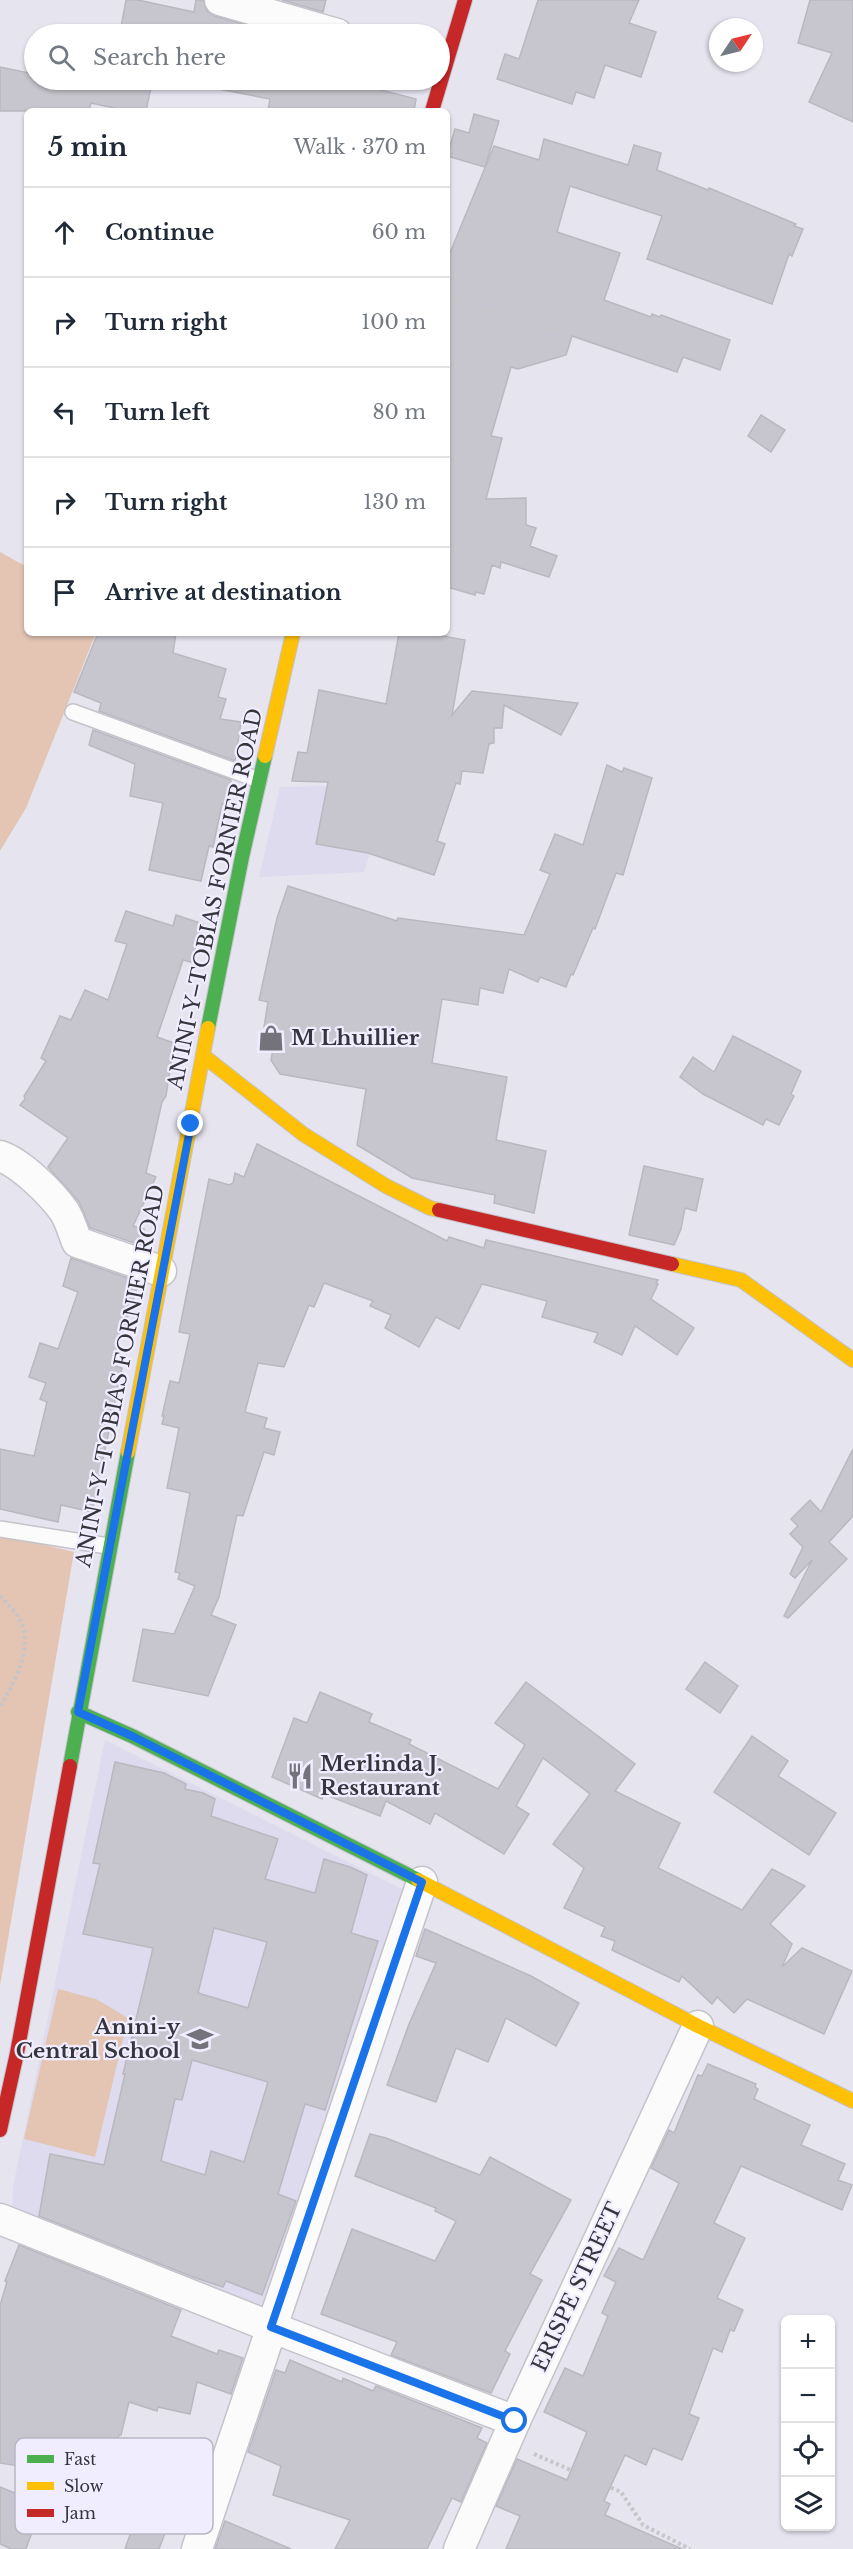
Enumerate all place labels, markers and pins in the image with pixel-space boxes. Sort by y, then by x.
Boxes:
shop icon: M Lhuillier [256,1023,286,1053]
place label: M Lhuillier [291,1025,420,1051]
place label: Merlinda J. Restaurant [320,1751,442,1801]
restaurant icon: Merlinda J. Restaurant [285,1761,315,1791]
place label: Anini-y Central School [16,2014,181,2064]
school or university icon: Anini-y Central School [185,2024,215,2054]

